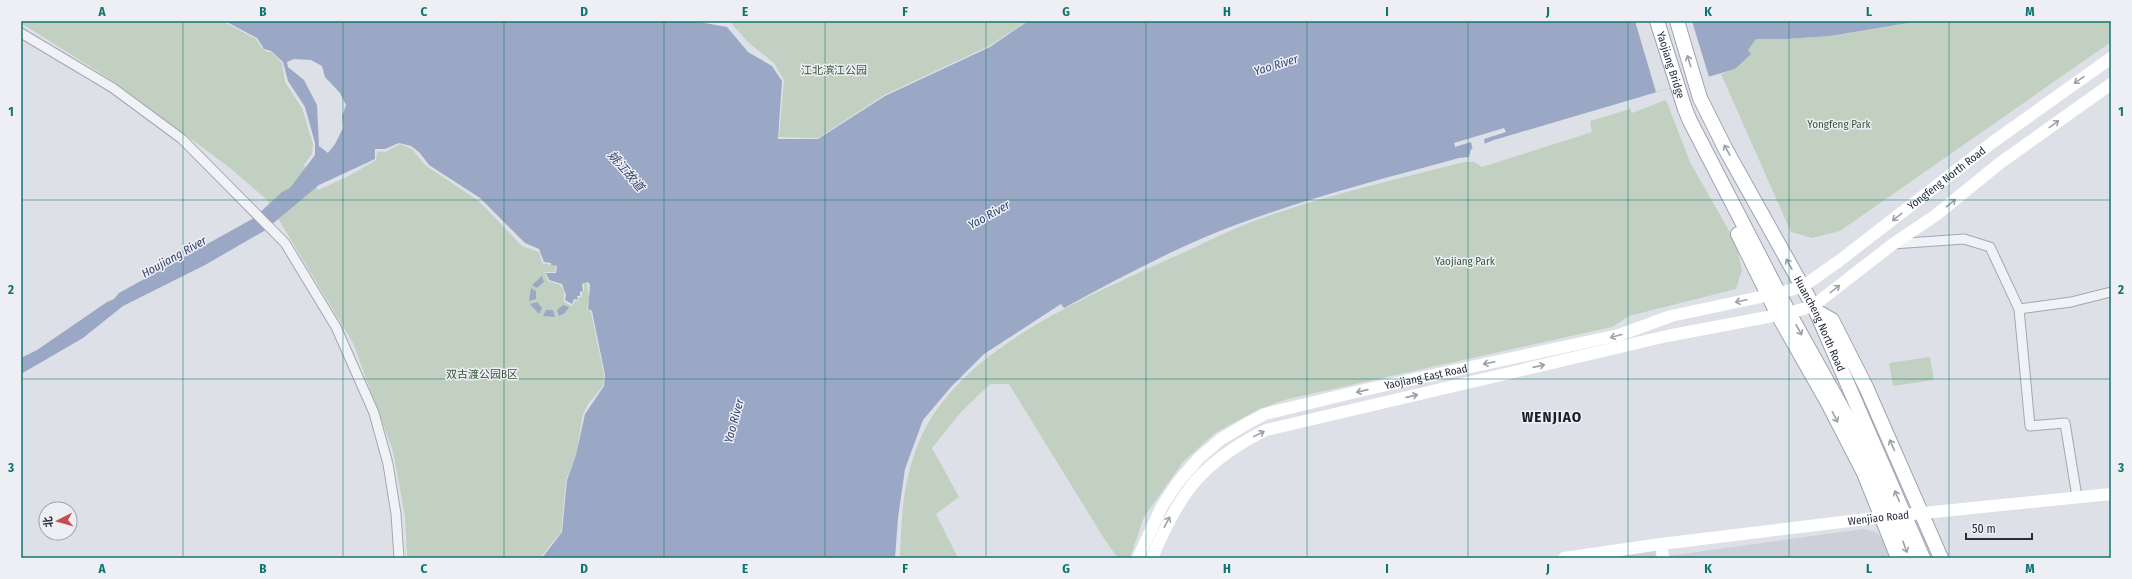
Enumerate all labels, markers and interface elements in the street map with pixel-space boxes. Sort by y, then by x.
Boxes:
text: A [97,4,106,19]
text: B [259,4,267,19]
text: C [421,4,428,19]
text: D [580,4,588,19]
text: E [742,4,748,19]
text: F [902,4,908,19]
text: G [1062,4,1070,19]
text: H [1223,4,1231,19]
text: I [1385,4,1389,19]
text: J [1545,4,1550,19]
text: K [1704,4,1712,19]
text: L [1866,4,1872,19]
text: M [2025,4,2035,19]
street label: Yaojiang Bridge [1654,30,1687,100]
water label: Yao River [1252,51,1300,78]
one-way arrow [1685,54,1692,67]
park label: 江北滨江公园 [801,64,867,77]
one-way arrow [2074,76,2085,84]
text: 1 [8,104,14,119]
text: 1 [2118,104,2124,119]
park label: Yongfeng Park [1807,118,1872,131]
one-way arrow [2049,120,2060,129]
one-way arrow [1722,144,1730,156]
street label: Yongfeng North Road [1905,144,1988,213]
water label: 姚江故道 [605,148,648,195]
water label: Yao River [966,198,1013,232]
one-way arrow [1945,199,1956,207]
one-way arrow [1891,212,1902,221]
water label: Houjiang River [139,233,210,281]
park label: Yaojiang Park [1435,255,1496,268]
one-way arrow [1785,258,1793,270]
street label: Huancheng North Road [1791,274,1847,374]
text: 2 [7,282,14,297]
text: 2 [2117,282,2124,297]
one-way arrow [1830,285,1841,294]
one-way arrow [1735,297,1748,305]
one-way arrow [1795,324,1803,336]
one-way arrow [1610,332,1623,340]
one-way arrow [1483,360,1496,368]
street label: Yaojiang East Road [1383,362,1469,392]
one-way arrow [1532,362,1545,370]
park label: 双古渡公园B区 [446,368,518,381]
one-way arrow [1356,387,1369,395]
one-way arrow [1405,391,1418,399]
water label: Yao River [721,397,747,445]
district label: WENJIAO [1522,408,1582,426]
one-way arrow [1832,410,1839,422]
one-way arrow [1253,430,1265,437]
one-way arrow [1888,440,1895,452]
text: 3 [7,460,14,475]
text: 3 [2117,460,2124,475]
one-way arrow [1892,491,1900,503]
north arrow [38,501,78,541]
street label: Wenjiao Road [1847,508,1910,528]
scale bar [1966,515,2032,541]
text: 北 [42,516,56,528]
one-way arrow [1164,517,1172,529]
text: 50 m [1972,522,1996,536]
one-way arrow [1902,540,1910,552]
text: A [97,561,106,576]
text: B [259,561,267,576]
text: C [421,561,428,576]
text: D [580,561,588,576]
text: E [742,561,748,576]
text: F [902,561,908,576]
text: G [1062,561,1070,576]
text: H [1223,561,1231,576]
text: I [1385,561,1389,576]
text: J [1545,561,1550,576]
text: K [1704,561,1712,576]
text: L [1866,561,1872,576]
text: M [2025,561,2035,576]

